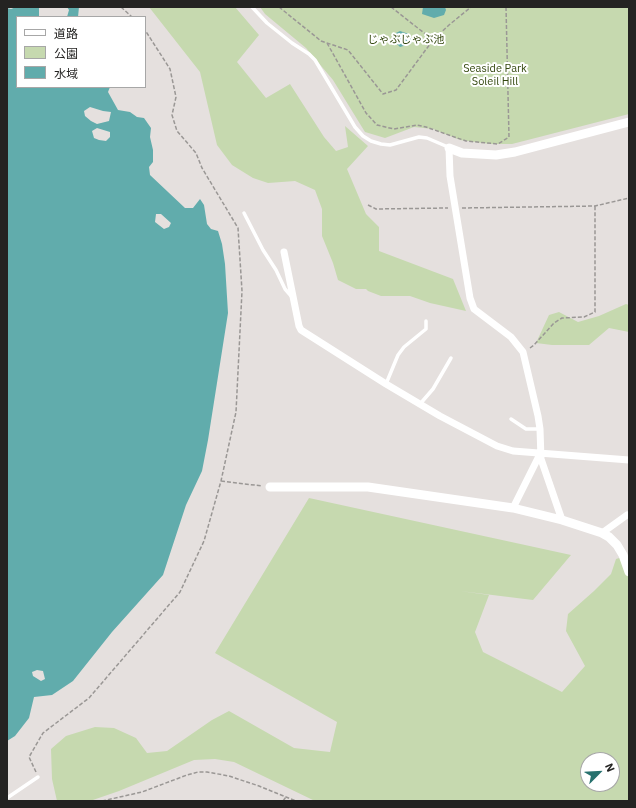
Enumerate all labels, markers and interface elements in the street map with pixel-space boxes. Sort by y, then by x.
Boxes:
legend [16,16,146,88]
text: 道路 [54,26,78,41]
park label: じゃぶじゃぶ池 [368,33,444,47]
text: 公園 [54,46,78,61]
park label: Seaside Park Soleil Hill [463,62,527,88]
text: 水域 [54,66,78,81]
north arrow [580,752,620,792]
text: N [602,761,618,774]

